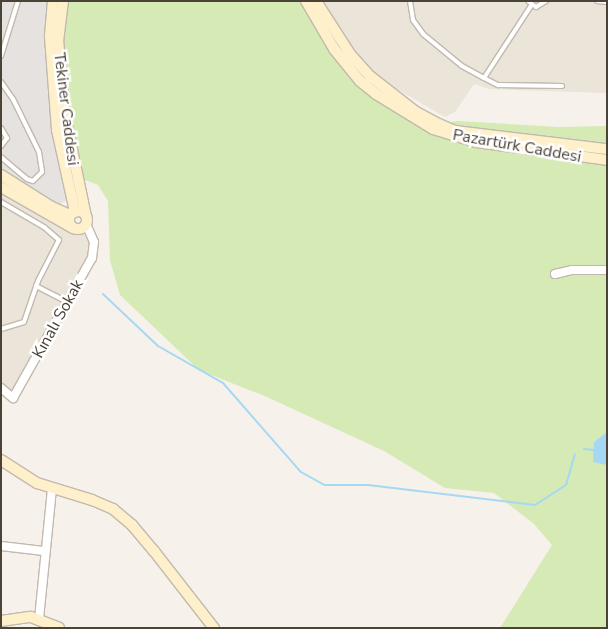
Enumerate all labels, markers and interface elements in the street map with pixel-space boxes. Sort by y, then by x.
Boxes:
street label: Tekiner Caddesi [50,51,82,167]
street label: Pazartürk Caddesi [451,125,583,167]
street label: Kınalı Sokak [29,276,87,362]

